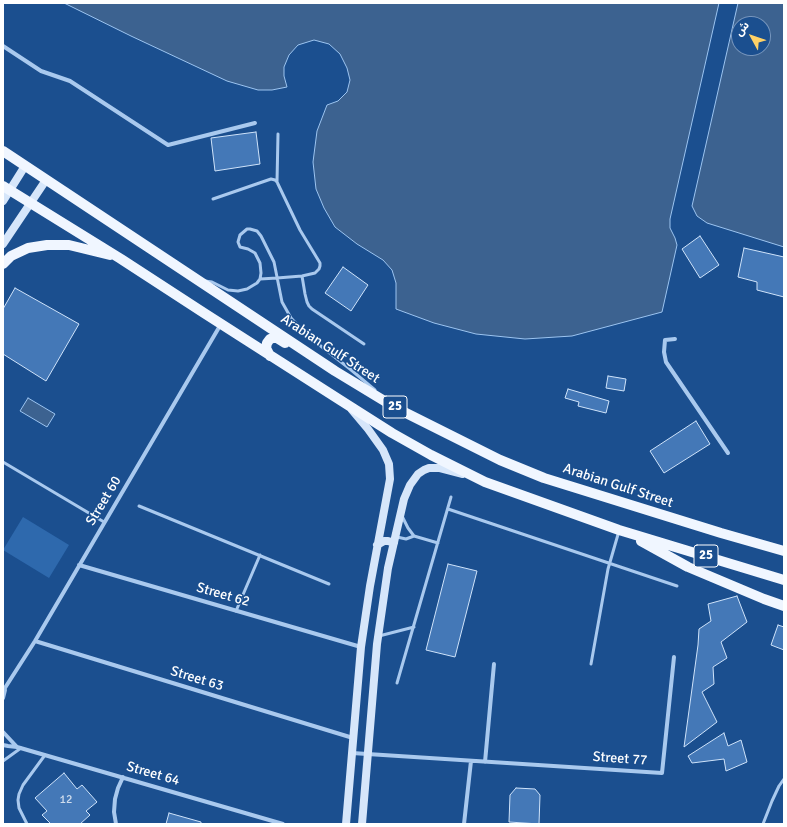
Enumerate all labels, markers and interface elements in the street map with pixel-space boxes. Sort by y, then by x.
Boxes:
north arrow [731,16,771,56]
text: ش [732,19,752,39]
street label: Arabian Gulf Street [277,311,383,387]
road number: 25 [383,396,407,418]
street label: Arabian Gulf Street [561,460,675,512]
street label: Street 60 [83,473,125,529]
road number: 25 [694,545,718,567]
street label: Street 62 [194,579,252,611]
street label: Street 63 [168,663,226,695]
street label: Street 77 [592,749,648,769]
street label: Street 64 [124,758,182,790]
house number: 12 [60,793,72,807]

